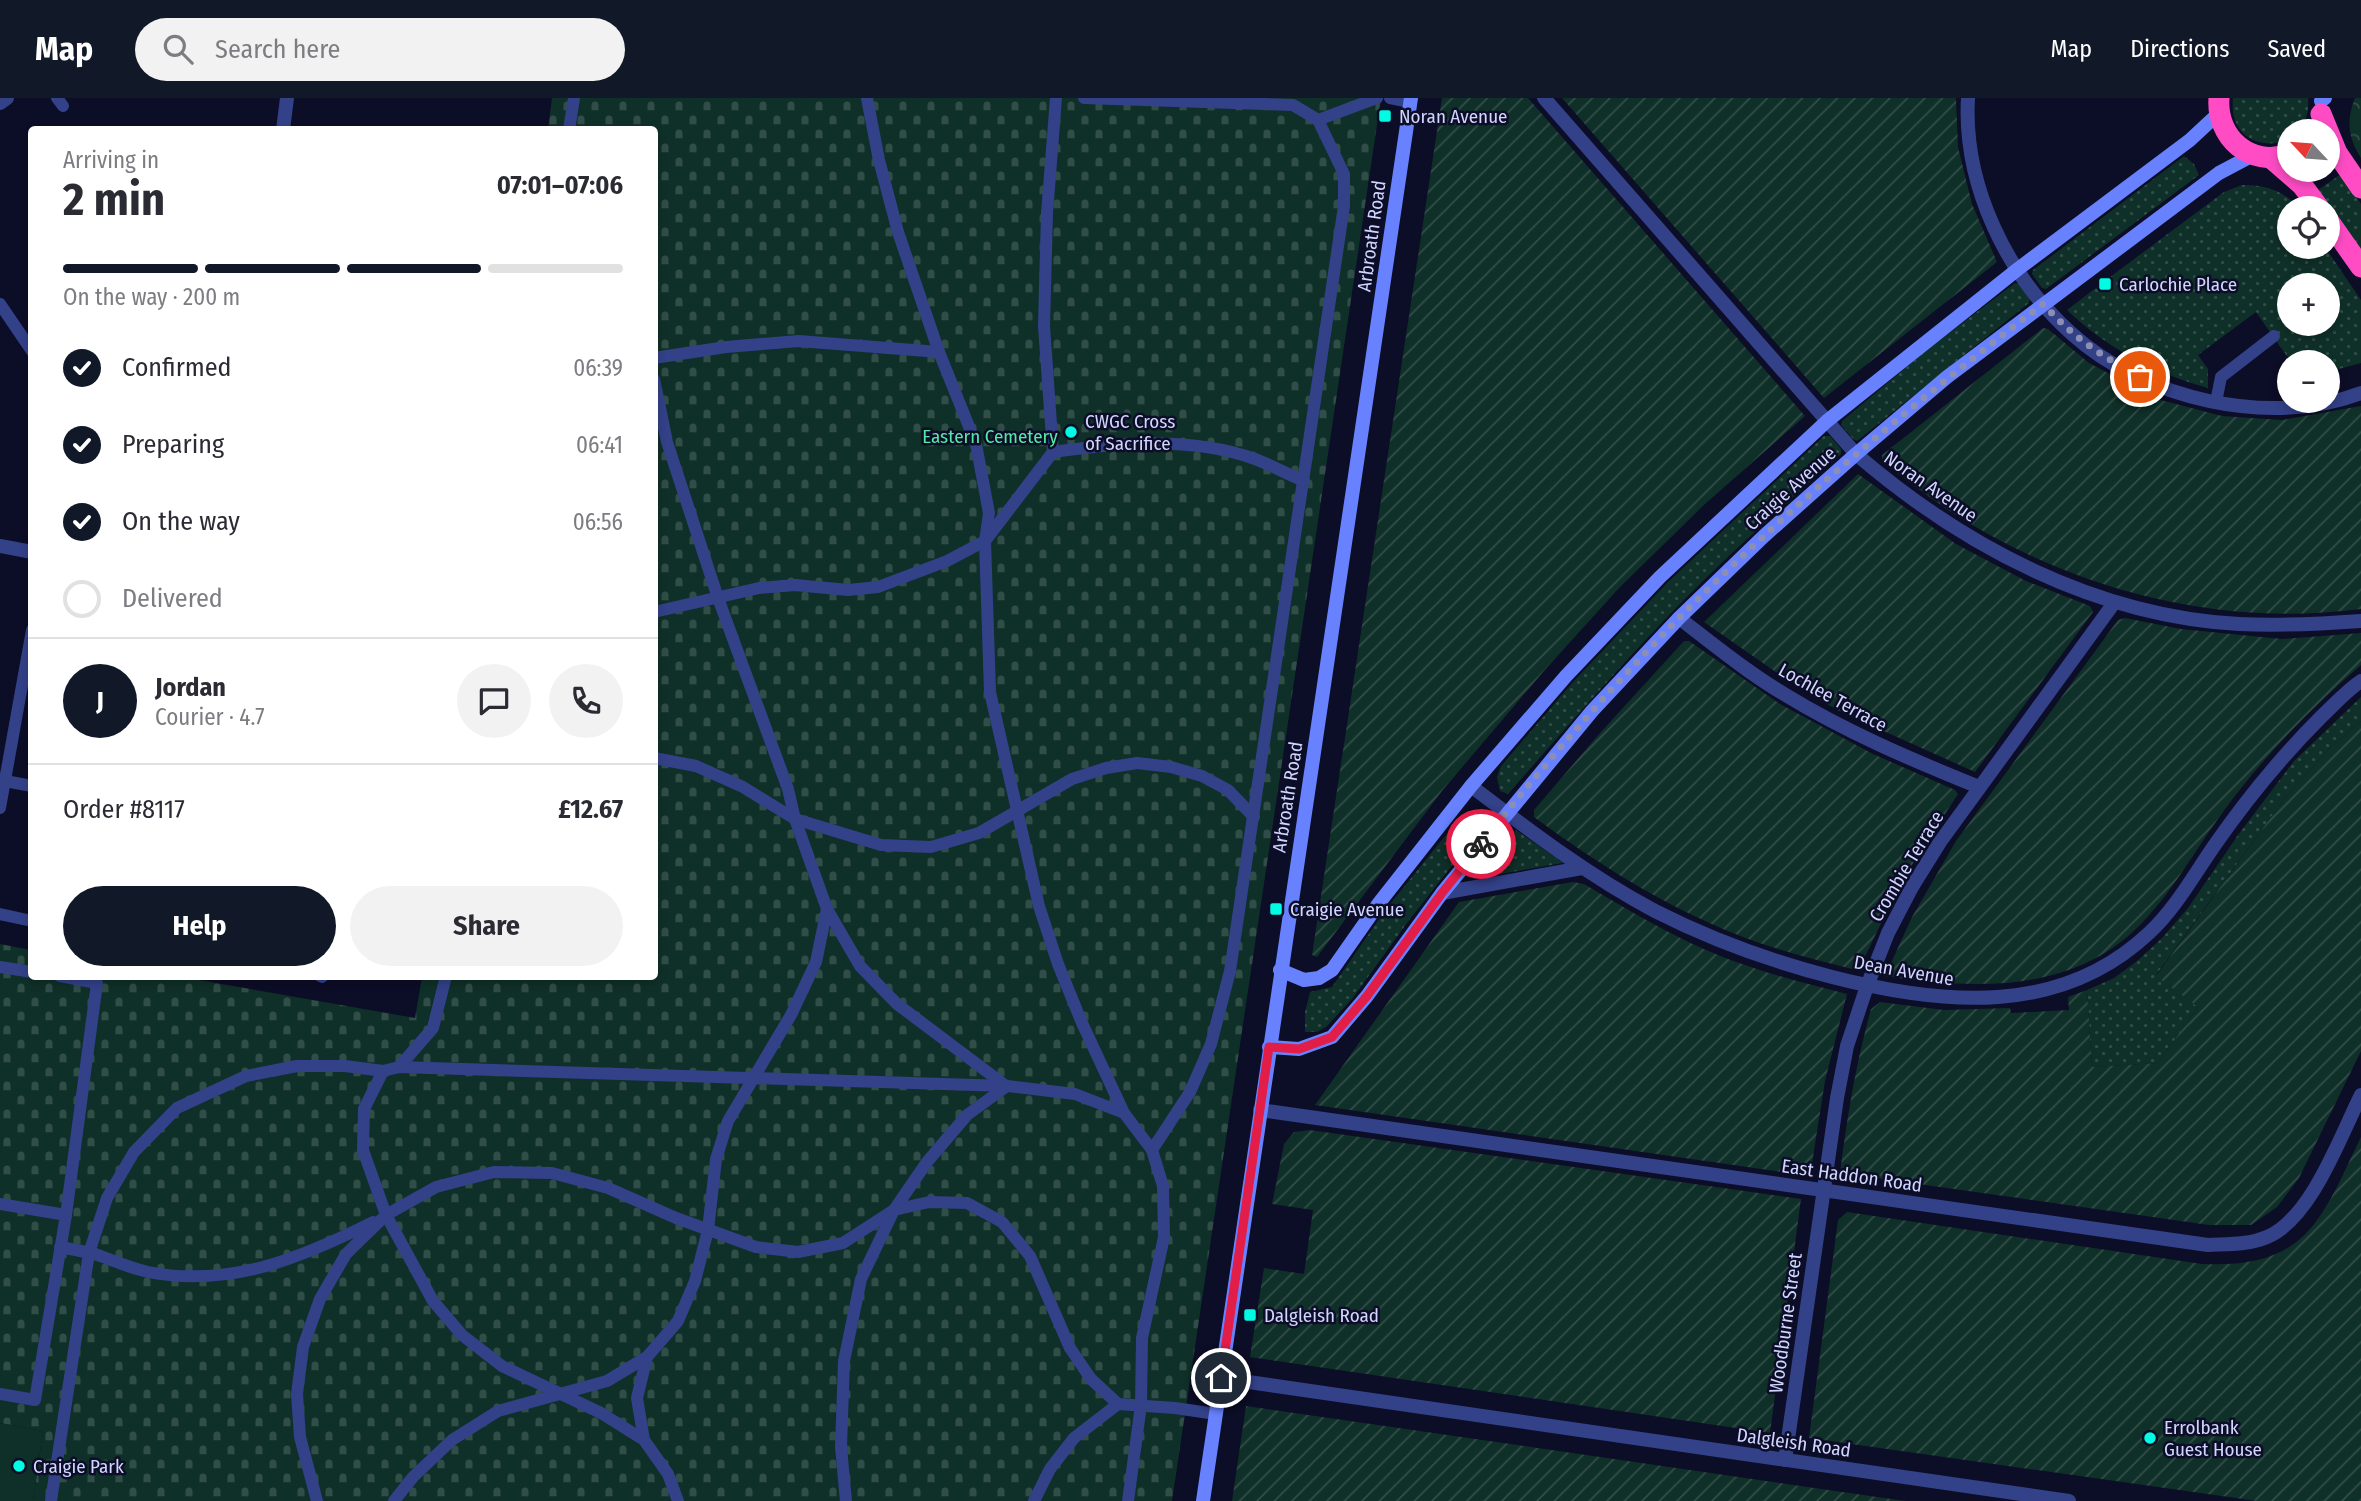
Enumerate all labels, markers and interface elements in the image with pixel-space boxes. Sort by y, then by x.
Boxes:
search box [135,18,625,81]
text: Map [35,29,93,69]
icon: search [159,30,197,68]
text: Search here [215,34,340,65]
text: Map [2051,35,2092,63]
text: Directions [2130,35,2229,63]
text: Saved [2267,35,2326,63]
place label: Noran Avenue [1399,105,1507,128]
marker: Noran Avenue [1377,108,1393,124]
north arrow [2277,119,2340,182]
map controls [2277,119,2340,413]
text: Arriving in [63,146,159,174]
text: 07:01–07:06 [497,170,623,201]
text: 2 min [63,172,165,227]
street label: Arbroath Road [1352,179,1391,293]
button: locate [2277,196,2340,259]
place label: Carlochie Place [2119,273,2237,296]
button: + [2277,273,2340,336]
marker: Carlochie Place [2097,276,2113,292]
text: On the way · 200 m [63,283,240,311]
pin [2110,347,2170,407]
icon: check [63,349,101,387]
button: − [2277,350,2340,413]
text: Confirmed [122,352,232,383]
text: 06:39 [573,354,623,382]
icon: bag [2121,358,2159,396]
place label: CWGC Cross of Sacrifice [1085,410,1175,455]
marker: CWGC Cross of Sacrifice [1063,424,1079,440]
park label: Eastern Cemetery [922,425,1058,448]
icon: check [63,426,101,464]
text: Preparing [122,429,224,460]
text: 06:41 [576,431,623,459]
street label: Craigie Avenue [1740,442,1840,535]
street label: Noran Avenue [1880,446,1982,527]
icon: check [63,503,101,541]
text: On the way [122,506,240,537]
text: 06:56 [573,508,623,536]
text: Delivered [122,583,223,614]
street label: Lochlee Terrace [1774,658,1891,737]
button: chat [457,664,531,738]
button: phone [549,664,623,738]
text: Jordan [155,672,226,703]
text: J [96,686,104,717]
text: Courier · 4.7 [155,703,265,731]
street label: Arbroath Road [1267,740,1308,854]
text: Order #8117 [63,794,185,825]
text: £12.67 [558,794,623,825]
street label: Crombie Terrace [1864,807,1949,926]
courier [1446,809,1516,879]
icon: bike [1462,825,1500,863]
button: Help [63,886,336,966]
button: Share [350,886,623,966]
place label: Craigie Avenue [1290,898,1404,921]
marker: Craigie Avenue [1268,901,1284,917]
street label: Dean Avenue [1852,950,1956,991]
street label: East Haddon Road [1780,1154,1924,1197]
street label: Woodburne Street [1764,1251,1807,1395]
place label: Dalgleish Road [1264,1304,1379,1327]
marker: Dalgleish Road [1242,1307,1258,1323]
pin [1191,1348,1251,1408]
icon: home [1202,1359,1240,1397]
place label: Errolbank Guest House [2164,1416,2262,1461]
street label: Dalgleish Road [1735,1423,1852,1462]
marker: Errolbank Guest House [2142,1430,2158,1446]
place label: Craigie Park [33,1455,124,1478]
marker: Craigie Park [11,1458,27,1474]

